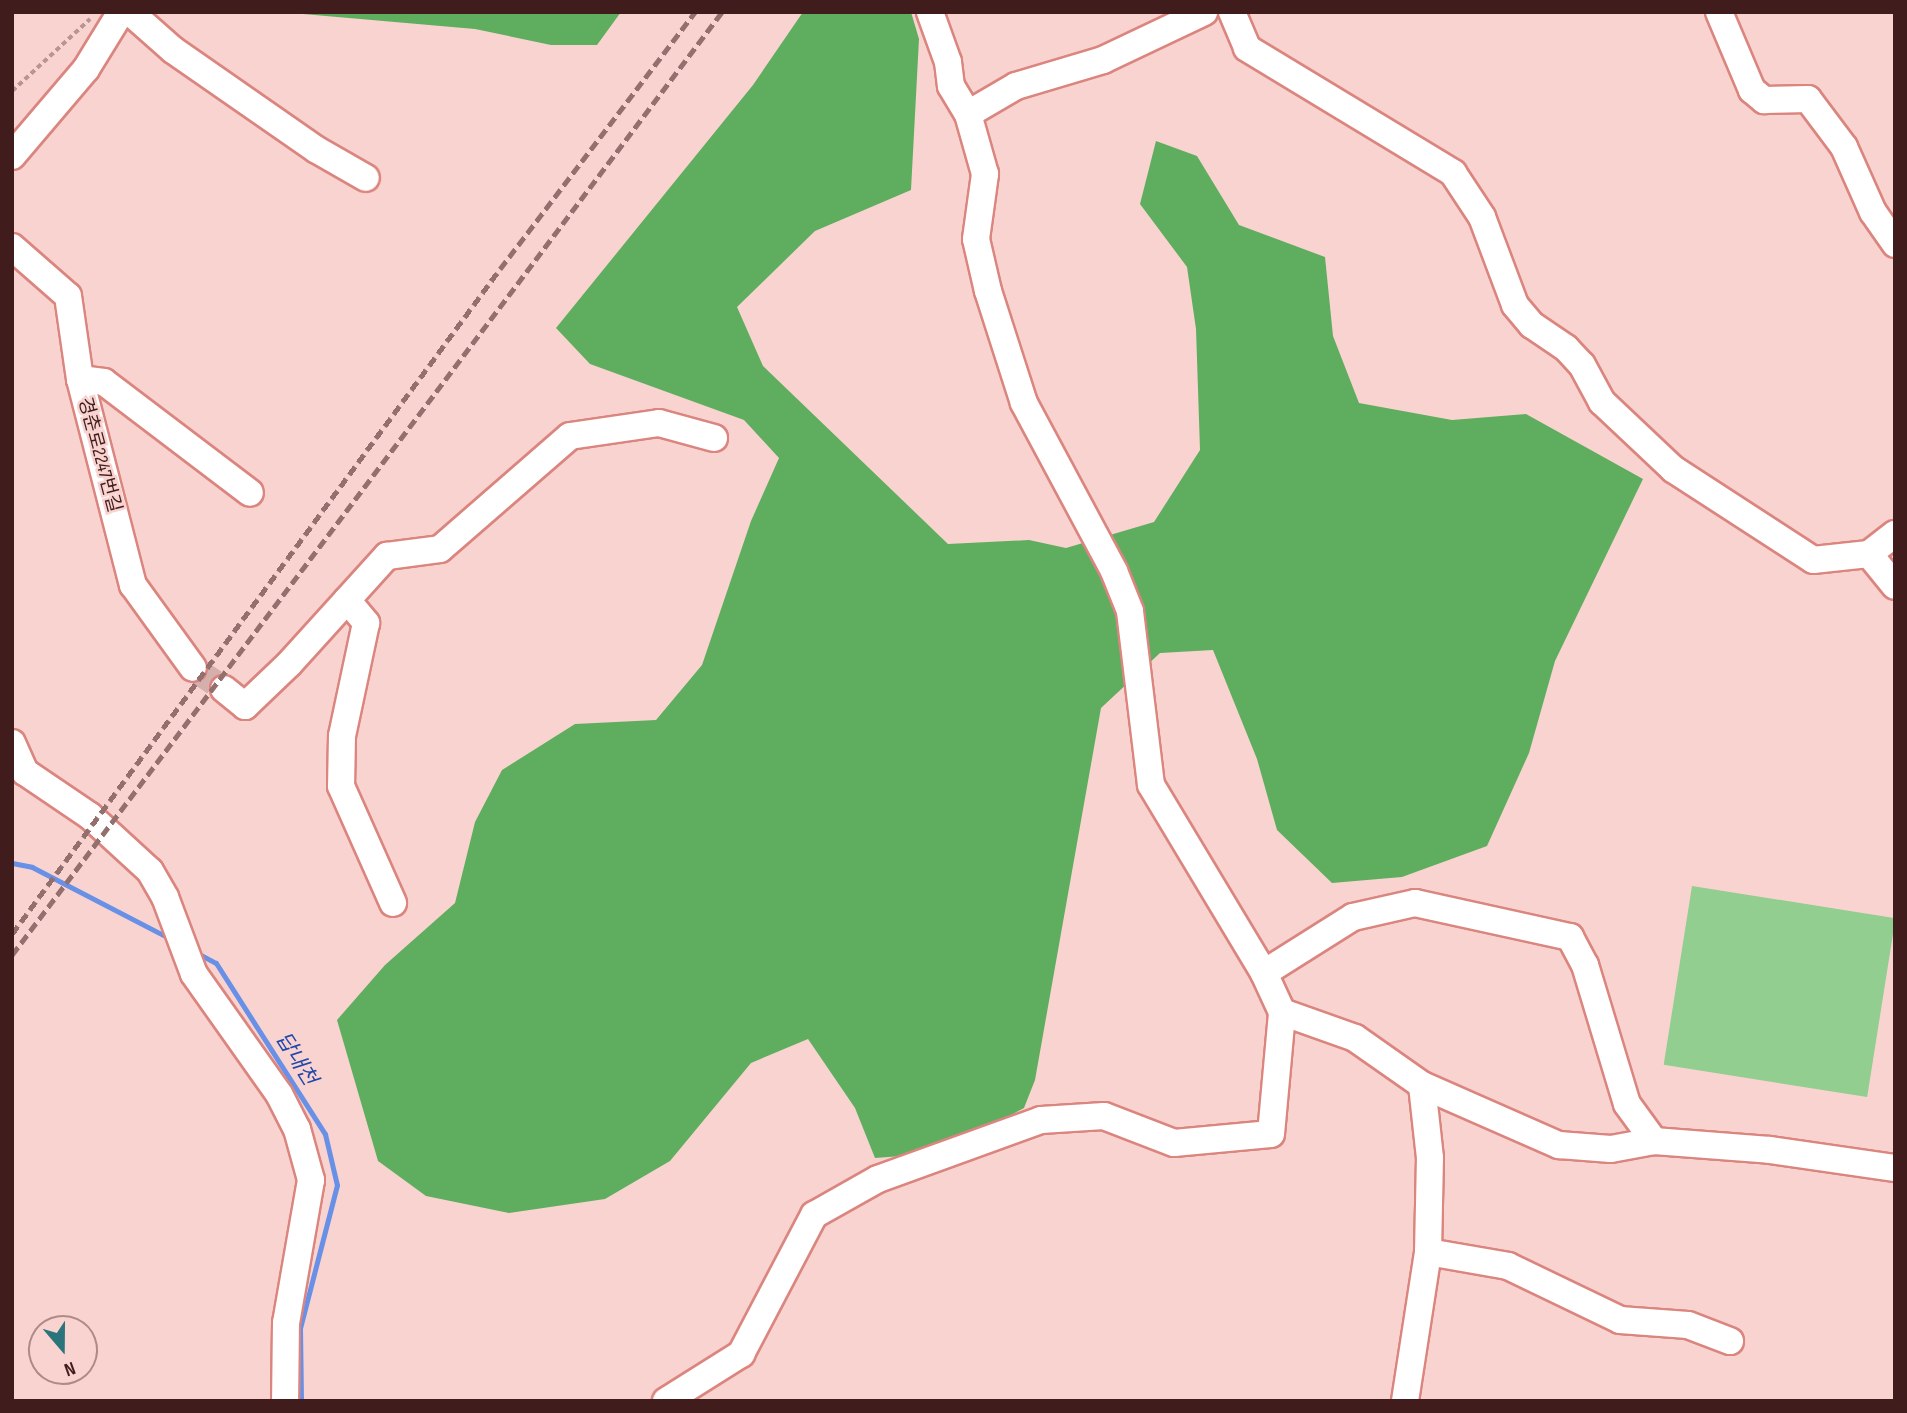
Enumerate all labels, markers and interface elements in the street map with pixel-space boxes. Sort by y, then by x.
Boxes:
street label: 경춘로2247번길 [73,395,125,515]
water label: 답내천 [270,1028,322,1090]
north arrow [28,1315,98,1385]
text: N [61,1356,78,1381]

